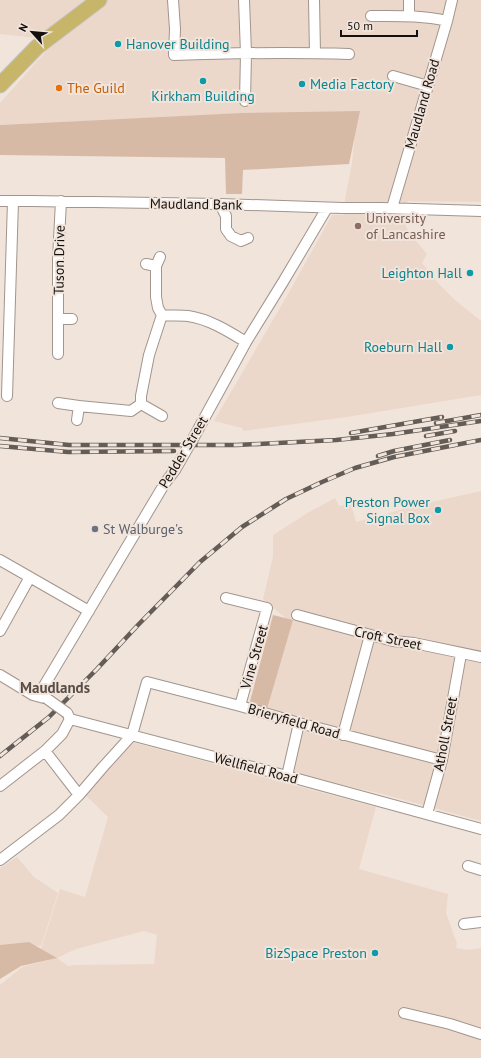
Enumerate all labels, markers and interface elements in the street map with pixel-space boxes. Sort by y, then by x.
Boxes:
north arrow [12,12,52,52]
scale bar [341,12,417,38]
text: 50 m [347,18,373,33]
text: N [15,21,31,34]
place label: Hanover Building [126,35,230,53]
marker: Hanover Building [113,39,123,49]
street label: Maudland Road [401,57,443,151]
place label: Media Factory [310,75,395,93]
marker: Kirkham Building [198,76,208,86]
place label: The Guild [67,79,125,97]
marker: Media Factory [297,79,307,89]
marker: The Guild [54,83,64,93]
place label: Kirkham Building [151,87,255,105]
street label: Maudland Bank [150,194,243,214]
place label: University of Lancashire [366,209,446,243]
marker: University of Lancashire [353,221,363,231]
street label: Tuson Drive [49,225,69,295]
place label: Leighton Hall [382,264,462,282]
marker: Leighton Hall [465,268,475,278]
place label: Roeburn Hall [364,338,442,356]
marker: Roeburn Hall [445,342,455,352]
street label: Pedder Street [154,412,212,491]
place label: Preston Power Signal Box [345,493,430,527]
marker: Preston Power Signal Box [433,505,443,515]
place label: St Walburge's [103,520,183,538]
marker: St Walburge's [90,524,100,534]
street label: Croft Street [353,622,424,654]
street label: Vine Street [236,623,272,692]
district label: Maudlands [20,678,90,697]
street label: Atholl Street [429,695,461,773]
street label: Brieryfield Road [246,699,342,743]
street label: Wellfield Road [212,748,300,788]
place label: BizSpace Preston [265,944,367,962]
marker: BizSpace Preston [370,948,380,958]

